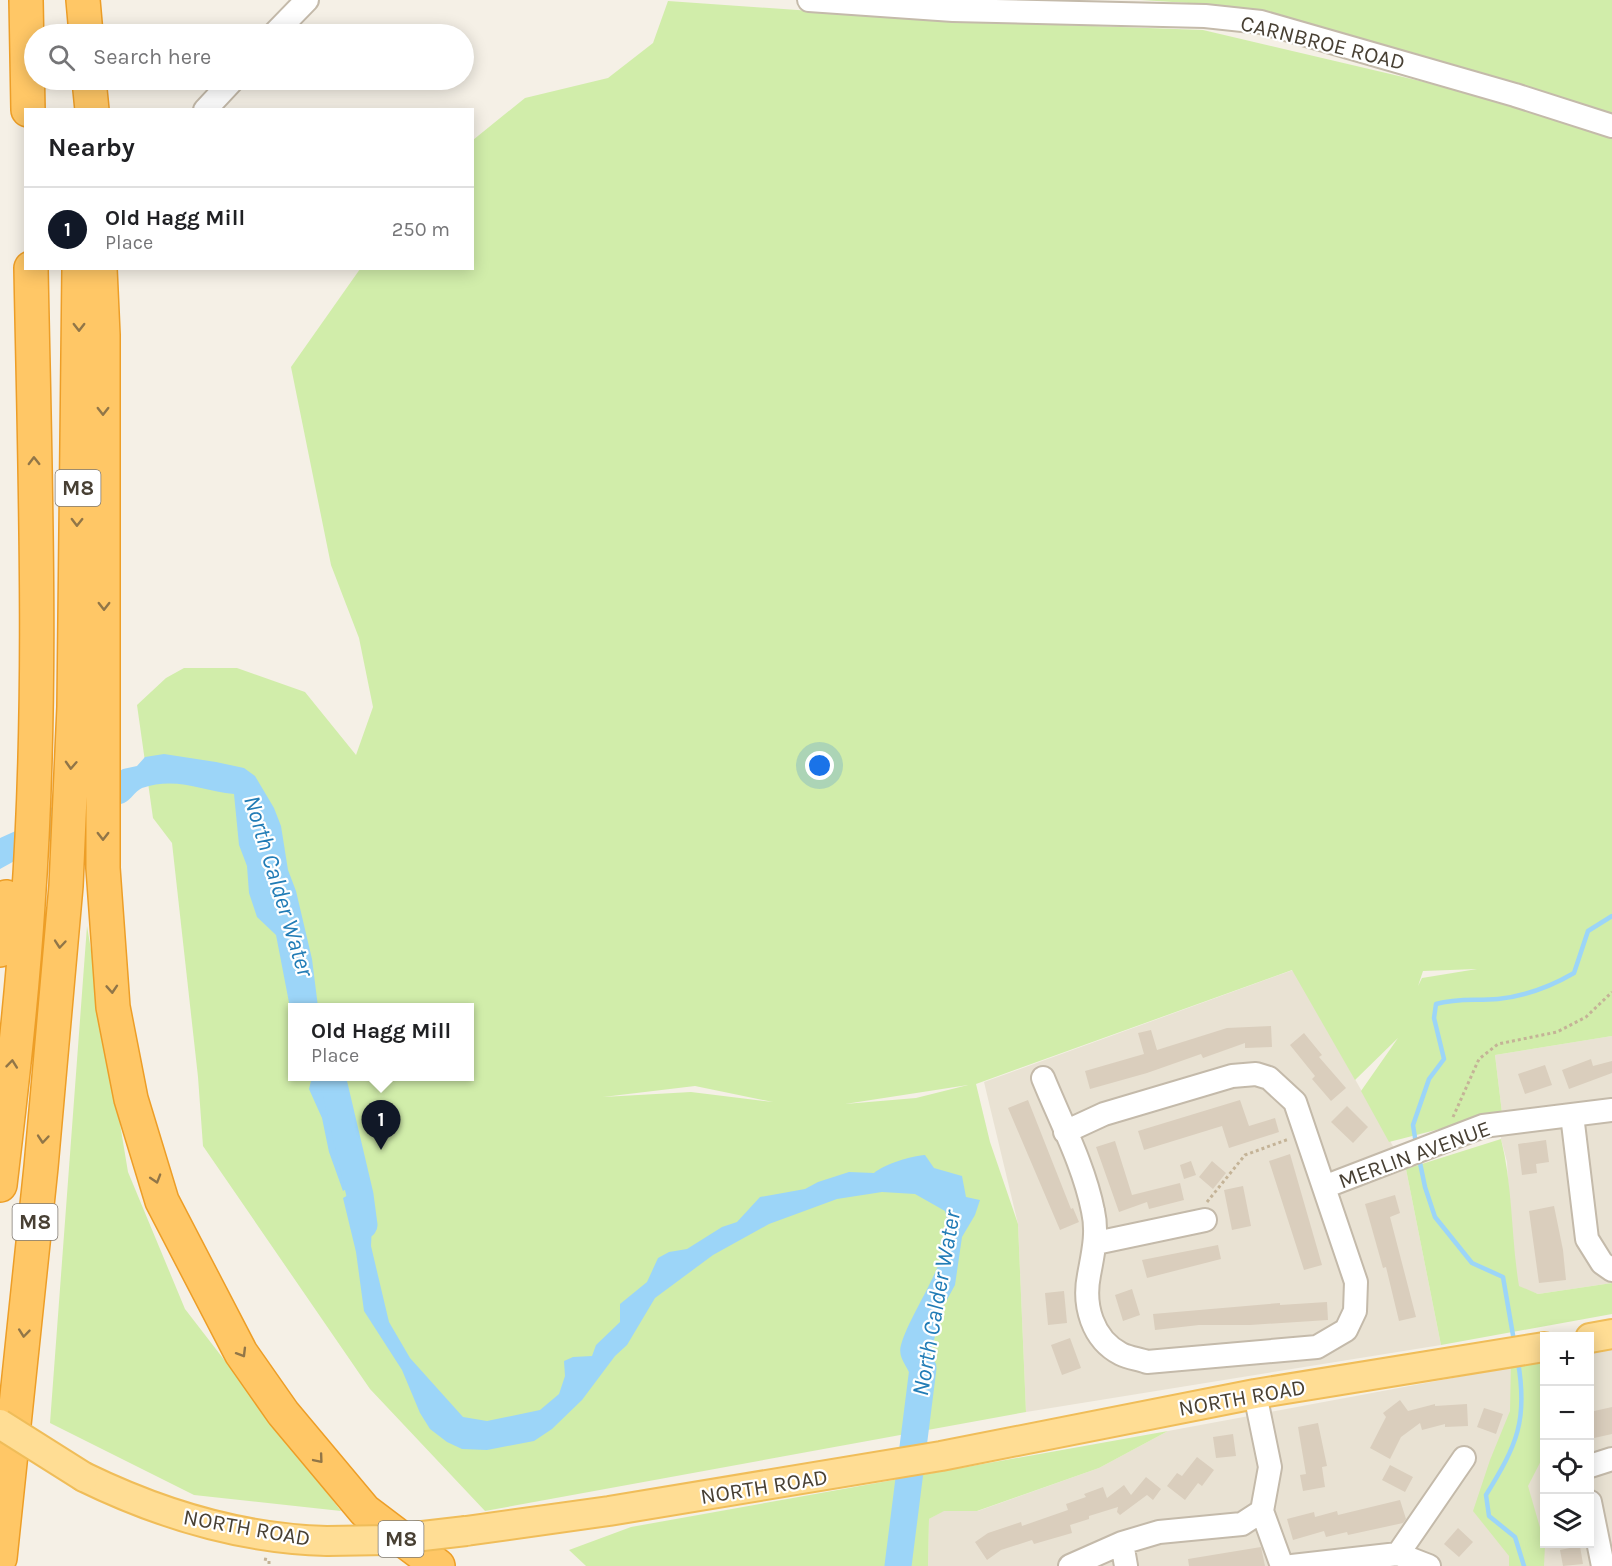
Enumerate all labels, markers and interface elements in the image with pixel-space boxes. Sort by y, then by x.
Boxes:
street label: CARNBROE ROAD [1238,10,1408,76]
search box [24,24,474,90]
icon: search [45,41,78,74]
text: Search here [93,44,211,70]
text: Nearby [48,132,135,163]
text: Old Hagg Mill [105,205,245,231]
text: 1 [64,218,71,241]
text: 250 m [392,218,450,241]
text: Place [105,231,153,254]
one-way arrow [73,322,85,331]
one-way arrow [97,406,109,415]
one-way arrow [28,456,41,465]
road number: M8 [56,470,100,506]
one-way arrow [71,517,84,526]
one-way arrow [98,601,110,610]
your location [805,751,834,780]
one-way arrow [65,761,78,770]
water label: North Calder Water [238,792,320,981]
one-way arrow [97,831,109,840]
one-way arrow [54,940,67,949]
one-way arrow [105,985,118,994]
popup [288,1003,474,1081]
text: Old Hagg Mill [311,1018,451,1044]
text: Place [311,1044,359,1067]
one-way arrow [5,1060,18,1069]
pin: 1 [362,1100,400,1150]
street label: MERLIN AVENUE [1335,1115,1494,1194]
one-way arrow [37,1134,50,1143]
one-way arrow [148,1173,161,1184]
road number: M8 [12,1204,57,1240]
water label: North Calder Water [906,1207,966,1398]
one-way arrow [18,1328,31,1337]
map controls [1540,1332,1594,1548]
button: + [1540,1332,1594,1386]
one-way arrow [234,1347,246,1357]
street label: NORTH ROAD [1177,1374,1308,1422]
button: − [1540,1386,1594,1440]
button: locate [1540,1440,1594,1494]
one-way arrow [312,1452,323,1463]
street label: NORTH ROAD [699,1464,830,1510]
button: layers [1540,1494,1594,1548]
street label: NORTH ROAD [181,1504,312,1552]
road number: M8 [378,1521,424,1557]

